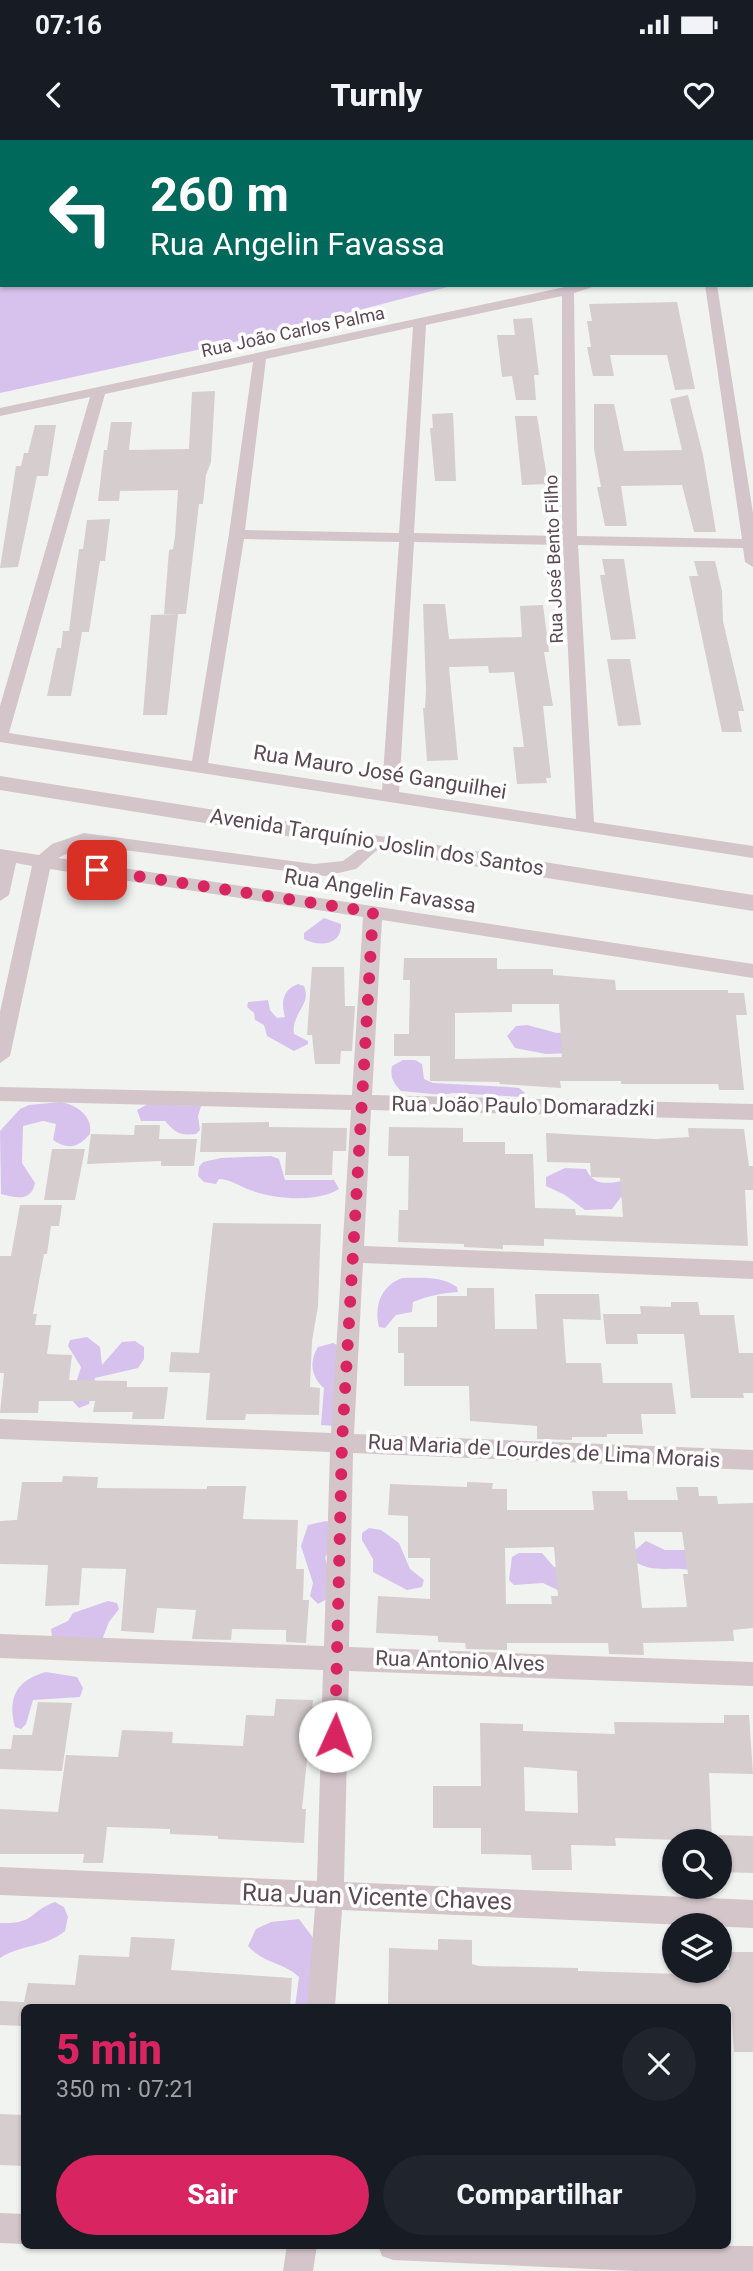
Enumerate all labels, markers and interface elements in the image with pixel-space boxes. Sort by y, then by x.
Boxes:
text: 07:16 [35,10,102,40]
icon: back [35,76,73,114]
text: Turnly [331,76,422,114]
icon: heart [680,76,718,114]
text: 260 m [150,166,289,223]
icon: left [35,168,126,259]
text: Rua Angelin Favassa [150,225,445,263]
street label: Rua João Carlos Palma [199,302,387,361]
street label: Rua José Bento Filho [540,474,567,644]
street label: Rua Mauro José Ganguilhei [252,740,508,804]
street label: Avenida Tarquínio Joslin dos Santos [208,804,546,880]
pin [67,840,127,900]
icon: arrive [78,851,116,889]
street label: Rua Angelin Favassa [283,864,477,918]
street label: Rua João Paulo Domaradzki [391,1092,655,1120]
street label: Rua Maria de Lourdes de Lima Morais [367,1430,721,1472]
street label: Rua Antonio Alves [375,1646,545,1676]
position arrow [298,1699,372,1773]
map controls [662,1829,732,1983]
button: search [662,1829,732,1899]
street label: Rua Juan Vicente Chaves [241,1878,513,1916]
button: layers [662,1913,732,1983]
text: 5 min [56,2025,162,2074]
button: close [622,2027,696,2101]
text: 350 m · 07:21 [56,2076,195,2103]
button: Sair [56,2155,369,2235]
button: Compartilhar [383,2155,696,2235]

